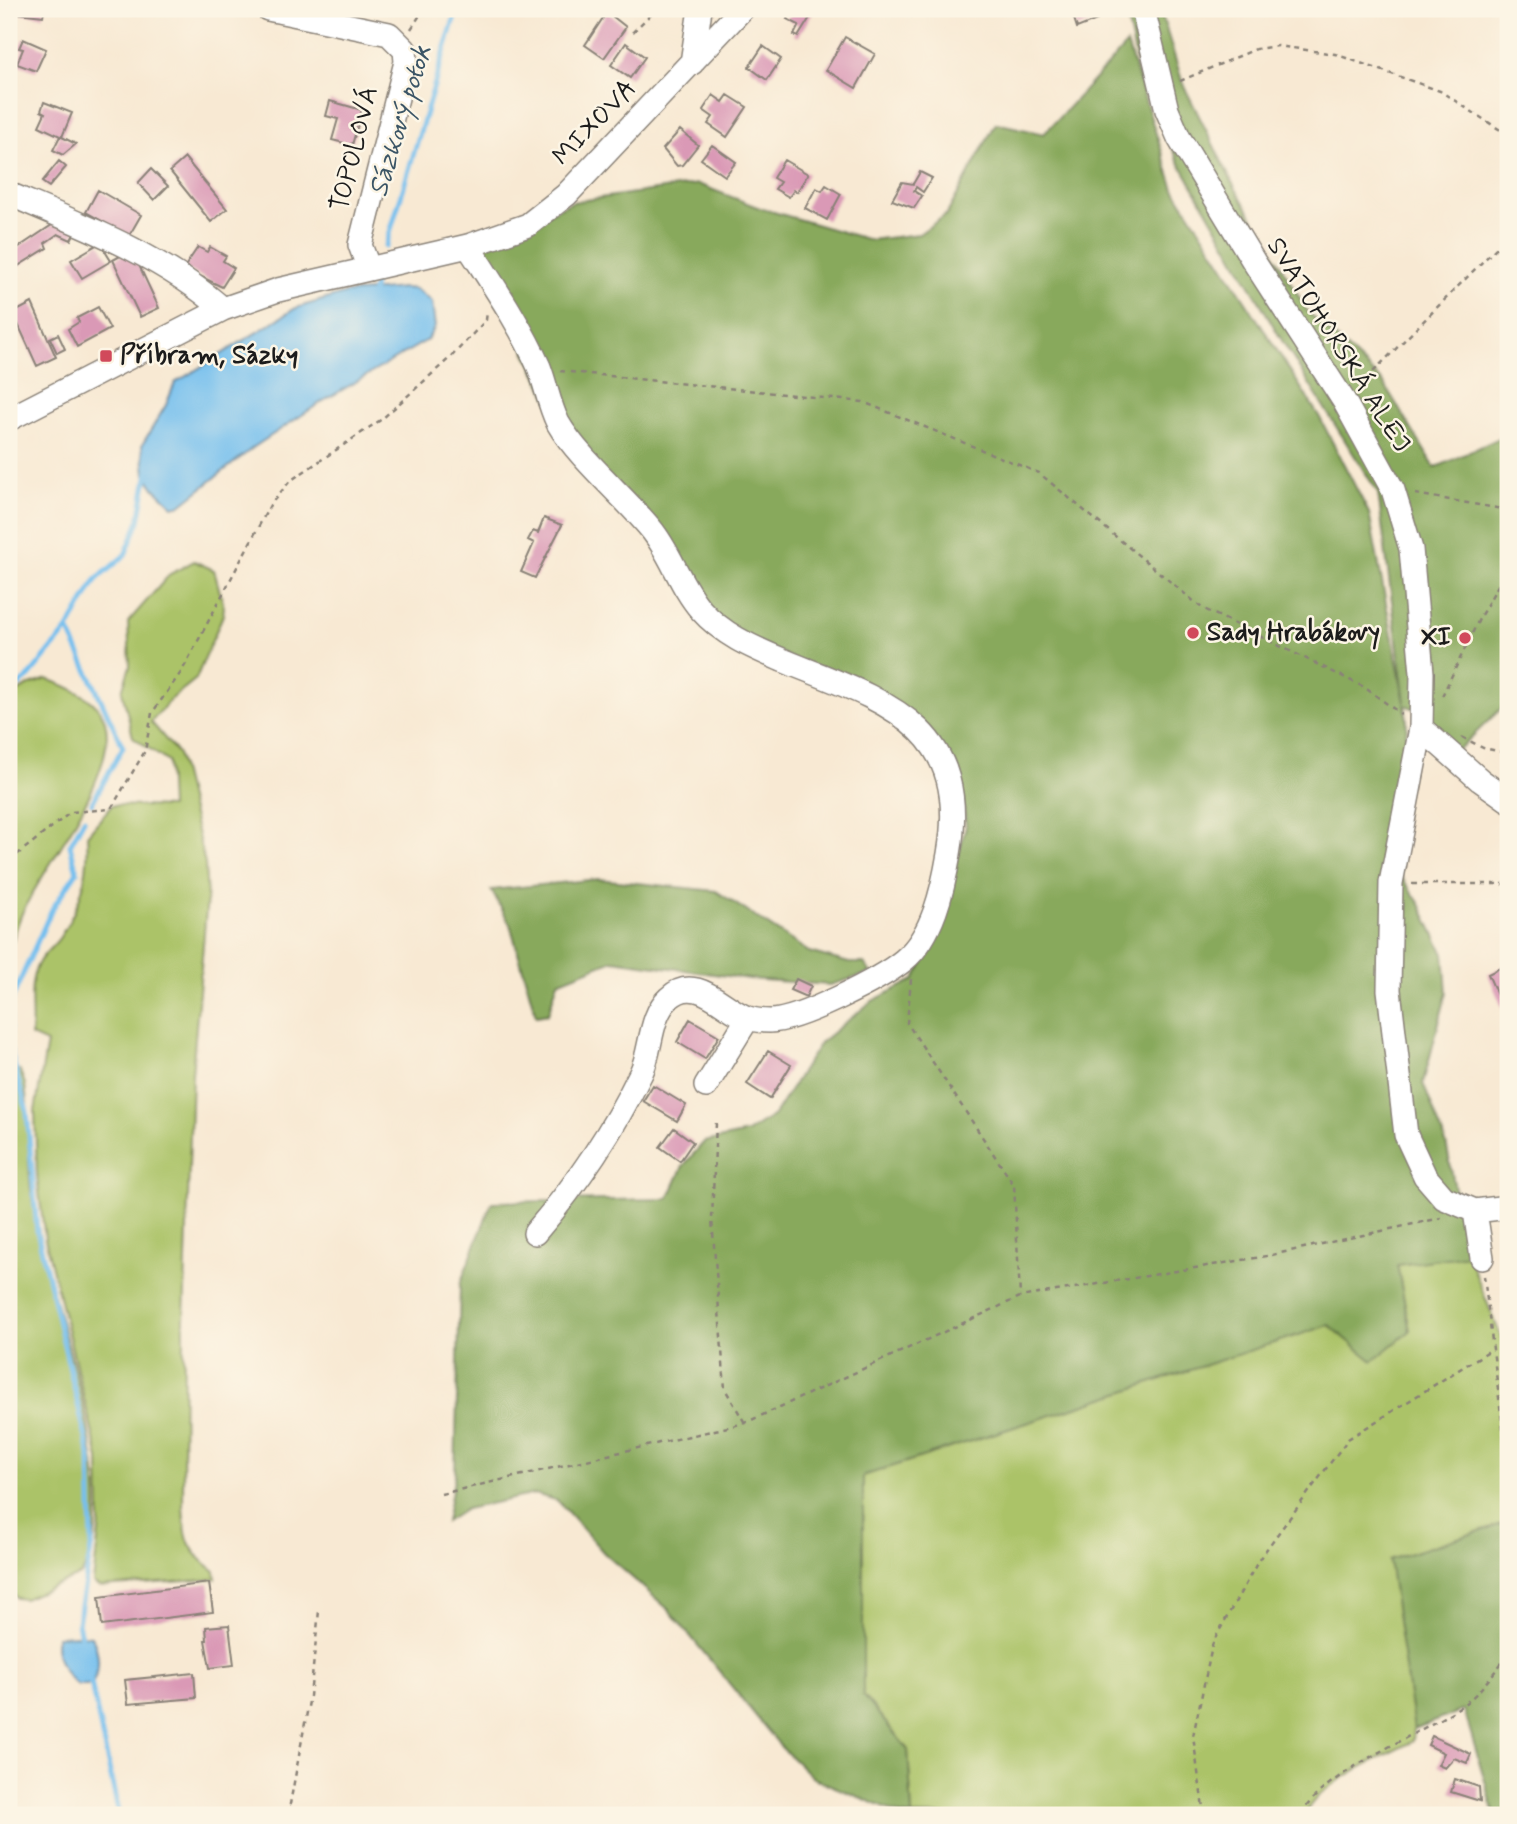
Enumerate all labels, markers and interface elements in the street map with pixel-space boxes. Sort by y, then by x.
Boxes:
water label: Sázkový potok [360,41,442,201]
street label: MIXOVA [545,72,645,174]
street label: TOPOLOVÁ [322,83,387,215]
street label: SVATOHORSKÁ ALEJ [1258,231,1419,459]
place label: Příbram, Sázky [120,339,298,373]
marker: Příbram, Sázky [98,348,114,364]
place label: Sady Hrabákovy [1207,616,1380,650]
place label: XI [1421,621,1451,655]
marker: Sady Hrabákovy [1185,625,1201,641]
marker: XI [1457,630,1473,646]

